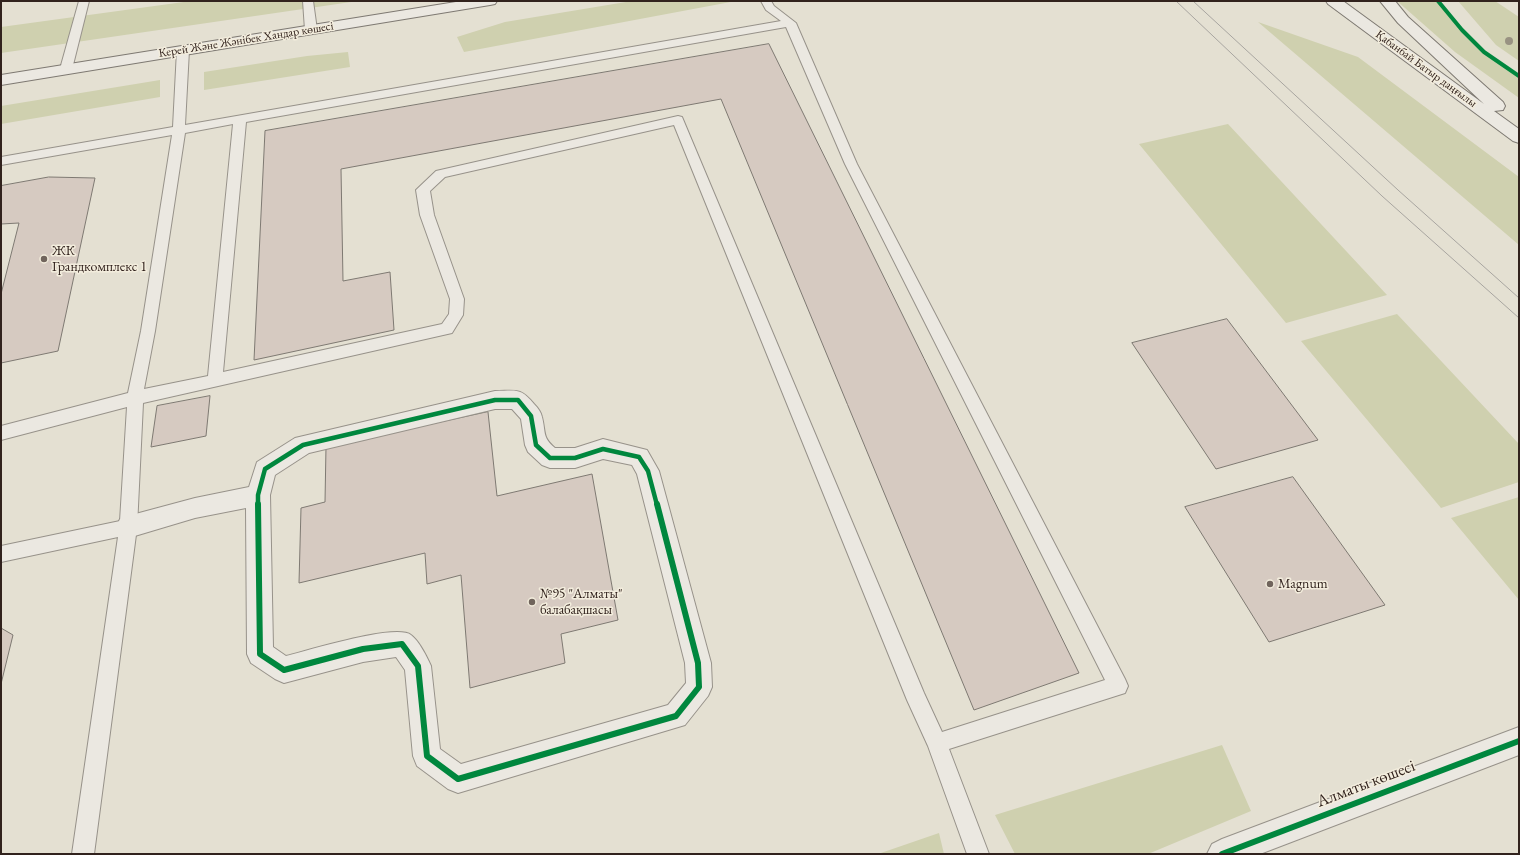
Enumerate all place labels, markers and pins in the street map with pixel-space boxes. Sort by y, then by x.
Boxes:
place label: ЖК Грандкомплекс 1 [52,243,147,276]
marker: ЖК Грандкомплекс 1 [39,254,49,264]
place label: Magnum [1278,576,1328,592]
marker: Magnum [1265,579,1275,589]
place label: №95 "Алматы" балабақшасы [540,586,623,618]
marker: №95 "Алматы" балабақшасы [527,597,537,607]

